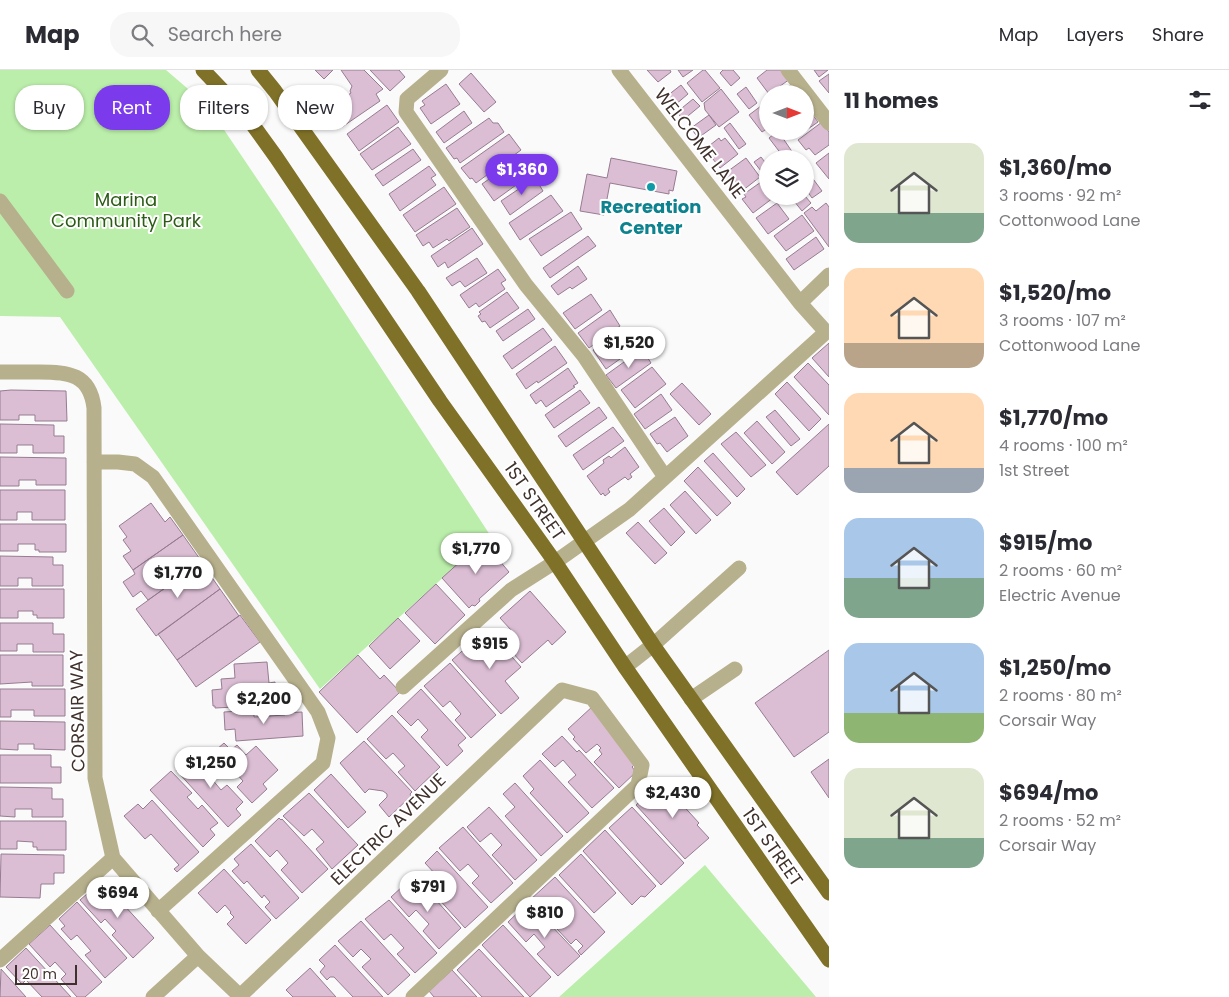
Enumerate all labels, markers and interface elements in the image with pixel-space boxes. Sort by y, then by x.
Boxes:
search box [110,12,460,57]
text: Map [25,18,80,51]
icon: search [128,21,156,49]
text: Search here [168,21,282,48]
text: Map [999,22,1039,47]
text: Layers [1067,22,1124,47]
text: Share [1152,22,1204,47]
street label: WELCOME LANE [649,83,751,203]
chip: Buy [15,85,84,130]
chip: Rent [94,85,170,130]
chip: Filters [180,85,268,130]
chip: New [278,85,352,130]
north arrow [759,85,814,140]
map controls [759,85,814,205]
text: 11 homes [844,86,939,115]
icon: filters [1186,86,1214,114]
button: layers [759,150,814,205]
text: $1,360/mo [999,153,1112,182]
pin: $1,360 [481,154,563,196]
text: $1,360 [496,158,548,181]
icon: home [884,163,944,223]
marker: Recreation Center [645,181,657,193]
text: 3 rooms · 92 m² [999,184,1121,207]
park label: Marina Community Park [51,187,202,233]
place label: Recreation Center [601,194,701,240]
text: Cottonwood Lane [999,209,1140,232]
text: $1,520/mo [999,278,1111,307]
icon: home [884,288,944,348]
text: 3 rooms · 107 m² [999,309,1126,332]
pin: $1,520 [588,326,670,369]
text: $1,520 [603,331,655,354]
text: Cottonwood Lane [999,334,1140,357]
text: $1,770/mo [999,403,1108,432]
icon: home [884,413,944,473]
text: 4 rooms · 100 m² [999,434,1128,457]
street label: 1ST STREET [499,457,571,545]
text: 1st Street [999,459,1069,482]
text: $915/mo [999,528,1092,557]
pin: $1,770 [435,532,517,575]
text: $1,770 [452,537,500,560]
icon: home [884,538,944,598]
pin: $1,770 [137,556,219,599]
text: 2 rooms · 60 m² [999,559,1122,582]
text: $1,770 [154,561,202,584]
text: Electric Avenue [999,584,1121,607]
pin: $915 [460,628,520,670]
text: $915 [472,632,508,655]
street label: CORSAIR WAY [63,649,91,772]
text: $1,250/mo [999,653,1111,682]
icon: home [884,663,944,723]
pin: $2,200 [223,682,305,725]
text: 2 rooms · 80 m² [999,684,1122,707]
text: $2,200 [237,687,291,710]
text: Corsair Way [999,709,1096,732]
pin: $1,250 [170,746,252,789]
text: $1,250 [185,751,237,774]
street label: ELECTRIC AVENUE [325,767,451,891]
pin: $2,430 [632,776,714,819]
text: $694/mo [999,778,1098,807]
text: $2,430 [645,781,701,804]
icon: home [884,788,944,848]
street label: 1ST STREET [737,803,809,891]
text: 2 rooms · 52 m² [999,809,1121,832]
text: Corsair Way [999,834,1096,857]
pin: $791 [398,870,458,913]
text: $791 [411,875,445,898]
pin: $694 [88,876,148,919]
text: $694 [97,881,139,904]
pin: $810 [515,896,575,939]
text: $810 [526,901,564,924]
scale bar [15,962,78,985]
text: 20 m [22,964,57,984]

